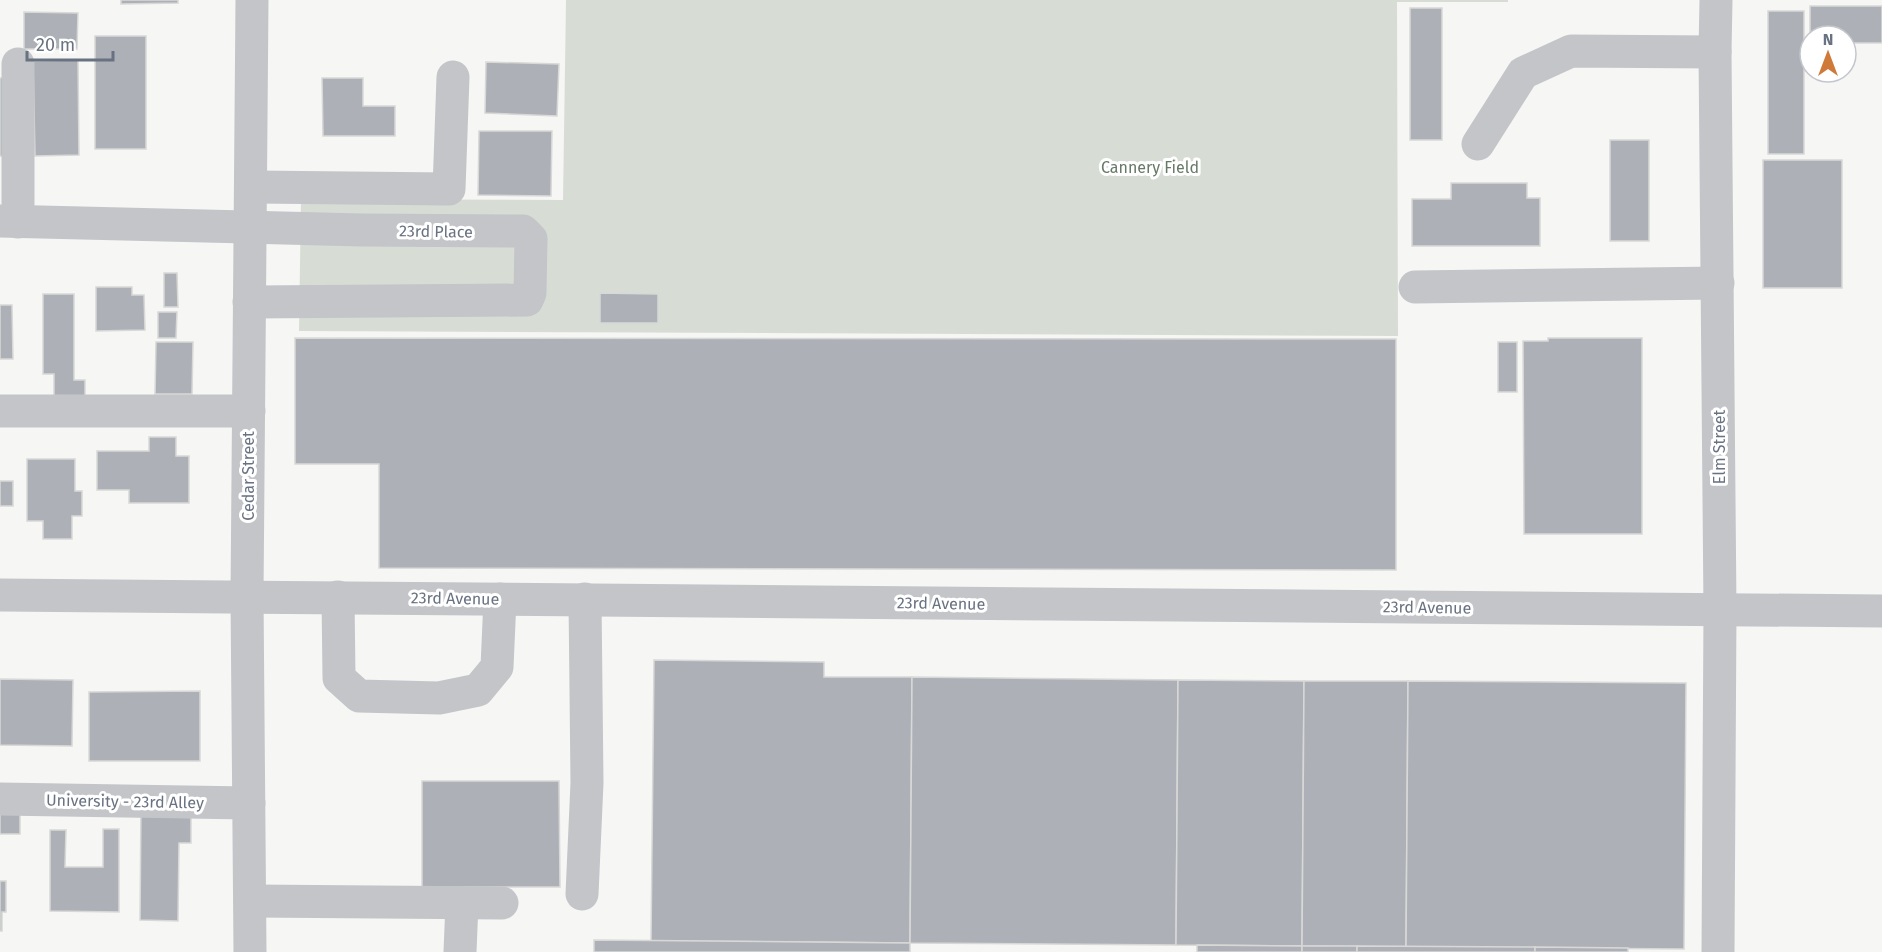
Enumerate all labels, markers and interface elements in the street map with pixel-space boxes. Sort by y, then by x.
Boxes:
scale bar [27,24,112,62]
north arrow [1798,24,1858,84]
text: N [1823,30,1833,49]
text: 20 m [36,34,75,56]
park label: Cannery Field [1101,158,1199,177]
street label: 23rd Place [399,221,473,242]
street label: Elm Street [1710,410,1729,484]
street label: Cedar Street [239,431,258,521]
street label: 23rd Avenue [411,588,499,609]
street label: 23rd Avenue [897,593,985,614]
street label: 23rd Avenue [1383,597,1471,618]
street label: University - 23rd Alley [46,791,204,812]

